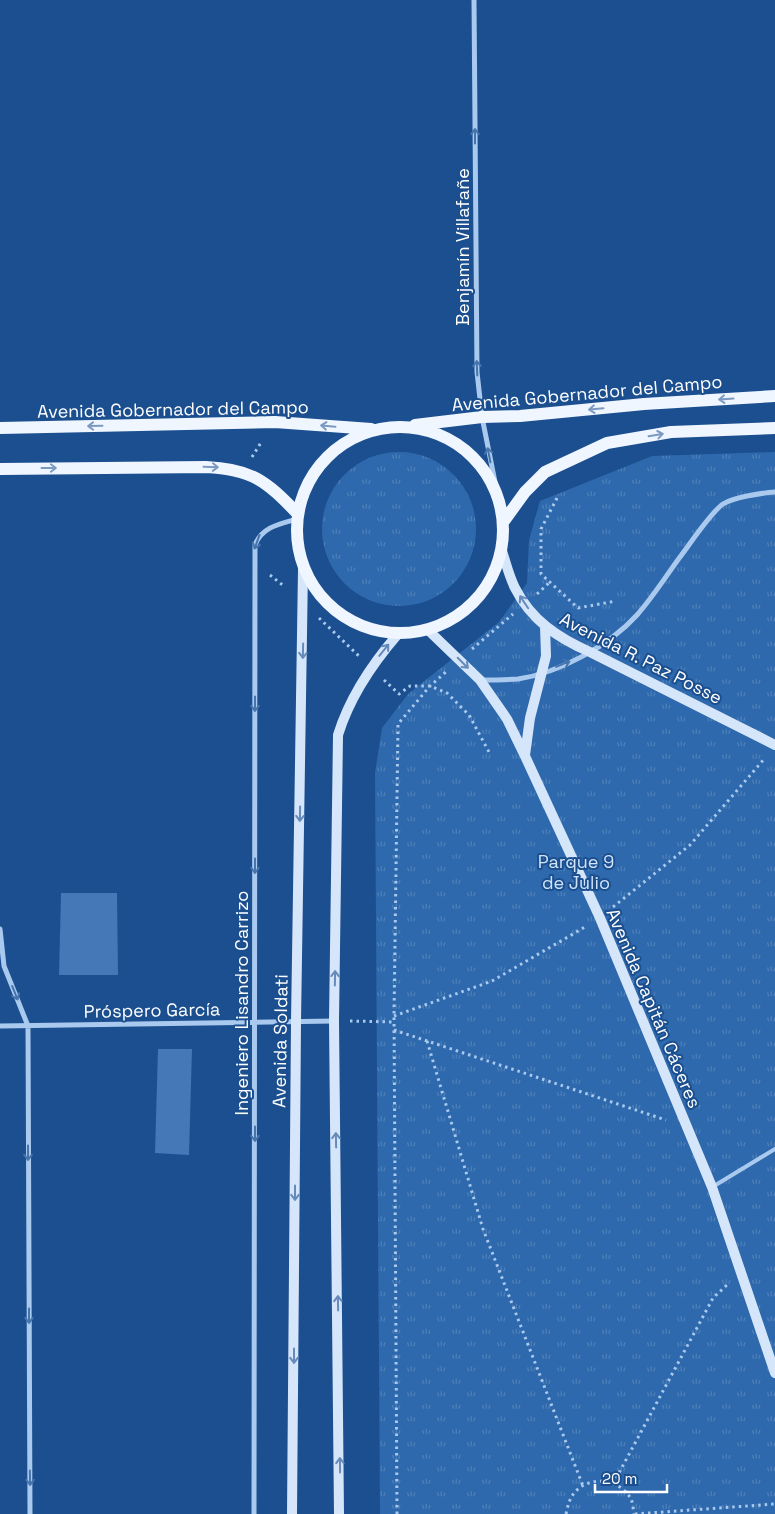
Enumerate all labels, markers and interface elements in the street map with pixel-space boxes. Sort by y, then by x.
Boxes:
one-way arrow [470,128,480,144]
street label: Benjamín Villafañe [451,168,474,326]
one-way arrow [472,360,481,376]
street label: Avenida Gobernador del Campo [451,370,723,416]
street label: Avenida Gobernador del Campo [37,395,309,423]
one-way arrow [719,395,735,404]
one-way arrow [588,404,604,414]
one-way arrow [88,421,104,431]
one-way arrow [320,421,336,430]
one-way arrow [648,429,664,439]
one-way arrow [484,447,494,463]
one-way arrow [40,463,56,473]
one-way arrow [203,463,219,472]
one-way arrow [252,534,261,549]
one-way arrow [519,595,530,609]
street label: Avenida R. Paz Posse [556,607,726,709]
one-way arrow [298,643,308,659]
one-way arrow [379,644,390,657]
one-way arrow [457,657,470,669]
one-way arrow [555,659,570,669]
one-way arrow [250,696,260,712]
one-way arrow [295,806,305,822]
park label: Parque 9 de Julio [538,850,614,894]
one-way arrow [250,858,260,874]
street label: Ingeniero Lisandro Carrizo [230,891,253,1115]
street label: Avenida Capitán Cáceres [601,905,707,1111]
one-way arrow [330,970,340,986]
street label: Avenida Soldati [267,974,293,1108]
one-way arrow [11,985,20,1000]
street label: Próspero García [84,997,220,1023]
one-way arrow [250,1126,260,1142]
one-way arrow [331,1133,340,1149]
one-way arrow [23,1144,33,1161]
one-way arrow [290,1184,300,1201]
one-way arrow [333,1295,342,1311]
one-way arrow [24,1307,34,1323]
one-way arrow [289,1347,298,1363]
one-way arrow [335,1458,344,1474]
scale bar [595,1462,668,1494]
text: 20 m [602,1469,637,1488]
one-way arrow [25,1470,35,1486]

